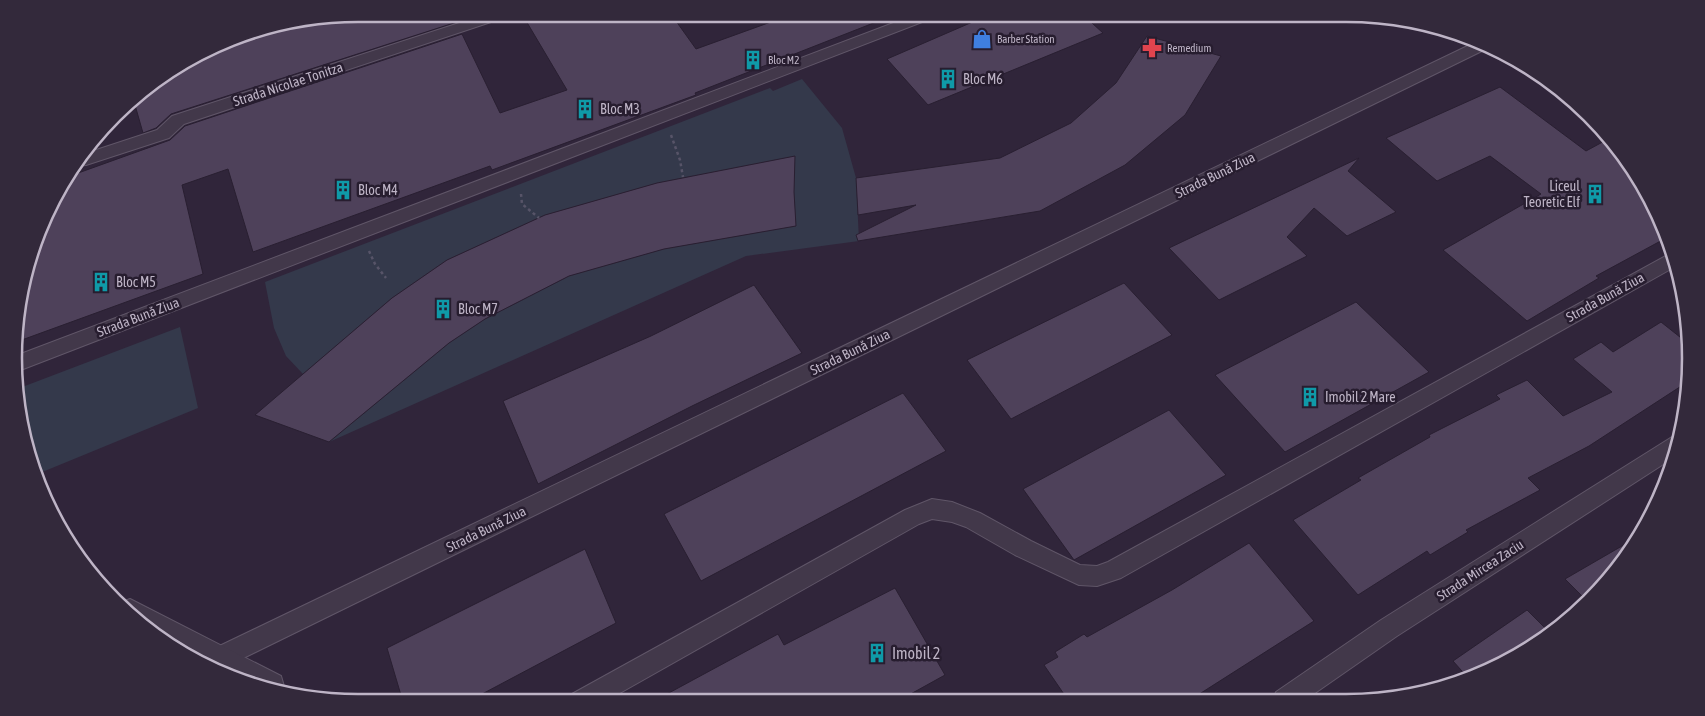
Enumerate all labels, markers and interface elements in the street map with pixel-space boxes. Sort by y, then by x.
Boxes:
shop icon: Barber Station [971,28,993,50]
place label: Barber Station [997,33,1055,45]
pharmacy icon: Remedium [1141,37,1163,59]
place label: Remedium [1167,42,1211,54]
building icon: Bloc M2 [742,49,764,71]
place label: Bloc M2 [768,54,799,66]
street label: Strada Nicolae Tonitza [231,59,345,109]
building icon: Bloc M6 [937,68,959,90]
place label: Bloc M6 [963,71,1003,87]
building icon: Bloc M3 [574,98,596,120]
place label: Bloc M3 [600,101,640,117]
street label: Strada Bună Ziua [1173,149,1257,201]
place label: Liceul Teoretic Elf [1523,178,1580,210]
building icon: Bloc M4 [332,179,354,201]
place label: Bloc M4 [358,182,398,198]
building icon: Liceul Teoretic Elf [1584,183,1606,205]
street label: Strada Bună Ziua [1563,269,1647,325]
building icon: Bloc M5 [90,271,112,293]
place label: Bloc M5 [116,274,156,290]
street label: Strada Bună Ziua [95,294,181,340]
building icon: Bloc M7 [432,298,454,320]
place label: Bloc M7 [458,301,498,317]
street label: Strada Bună Ziua [808,326,892,378]
building icon: Imobil 2 Mare [1299,386,1321,408]
place label: Imobil 2 Mare [1325,389,1396,405]
street label: Strada Bună Ziua [444,503,528,555]
street label: Strada Mircea Zaciu [1434,536,1526,604]
building icon: Imobil 2 [866,642,888,664]
place label: Imobil 2 [892,644,940,662]

